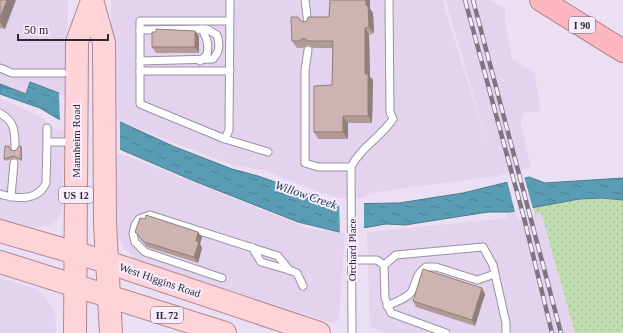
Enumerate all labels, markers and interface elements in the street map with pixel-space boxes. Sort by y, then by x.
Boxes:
scale bar [18,16,108,42]
road number: I 90 [569,17,595,33]
text: 50 m [24,23,49,37]
street label: Mannheim Road [70,104,82,178]
water label: Willow Creek [273,178,339,212]
road number: US 12 [59,187,93,203]
street label: Orchard Place [346,219,358,281]
street label: West Higgins Road [118,260,203,300]
road number: IL 72 [151,307,183,323]

